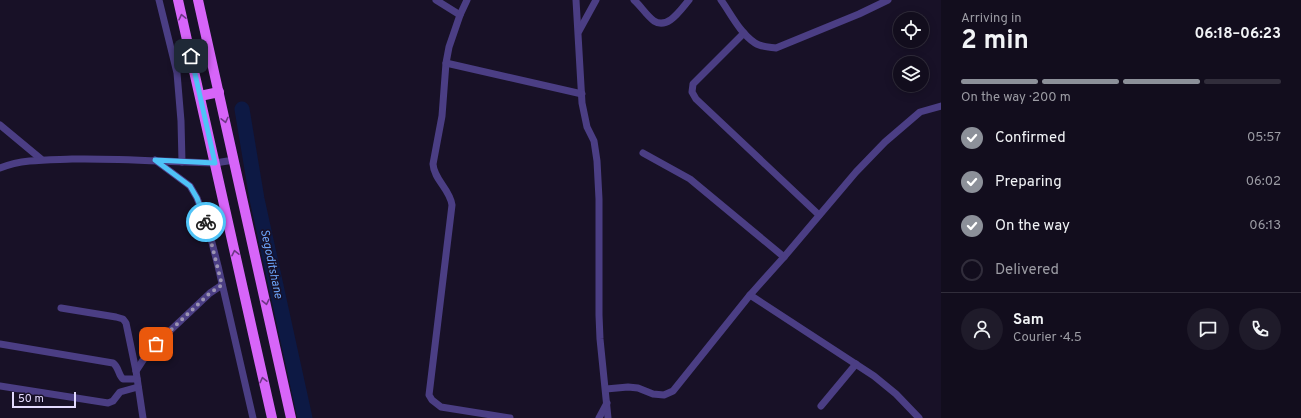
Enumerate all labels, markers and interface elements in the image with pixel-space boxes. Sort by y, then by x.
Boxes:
text: Arriving in [961,11,1022,27]
map controls [893,12,929,92]
button: locate [893,12,929,48]
one-way arrow [178,14,186,20]
text: 2 min [961,25,1029,58]
text: 06:18–06:23 [1195,25,1281,44]
pin [174,39,208,73]
icon: home [180,45,202,67]
button: layers [893,56,929,92]
text: On the way · 200 m [961,90,1071,106]
one-way arrow [221,117,229,123]
icon: check [961,127,983,149]
text: Confirmed [995,129,1066,148]
text: 05:57 [1247,130,1281,146]
icon: check [961,171,983,193]
text: Preparing [995,173,1062,192]
text: 06:02 [1246,174,1281,190]
courier [186,202,226,242]
icon: bike [195,211,217,233]
icon: check [961,215,983,237]
text: On the way [995,217,1070,236]
text: 06:13 [1249,218,1281,234]
water label: Segoditshane [256,228,286,301]
one-way arrow [231,250,239,256]
text: Delivered [995,261,1059,280]
one-way arrow [261,298,269,305]
button: person [961,308,1003,350]
button: chat [1187,308,1229,350]
button: phone [1239,308,1281,350]
text: Sam [1013,311,1044,330]
pin [139,327,173,361]
text: Courier · 4.5 [1013,330,1082,346]
icon: bag [145,333,167,355]
one-way arrow [260,377,268,383]
scale bar [12,390,76,409]
text: 50 m [18,392,44,406]

